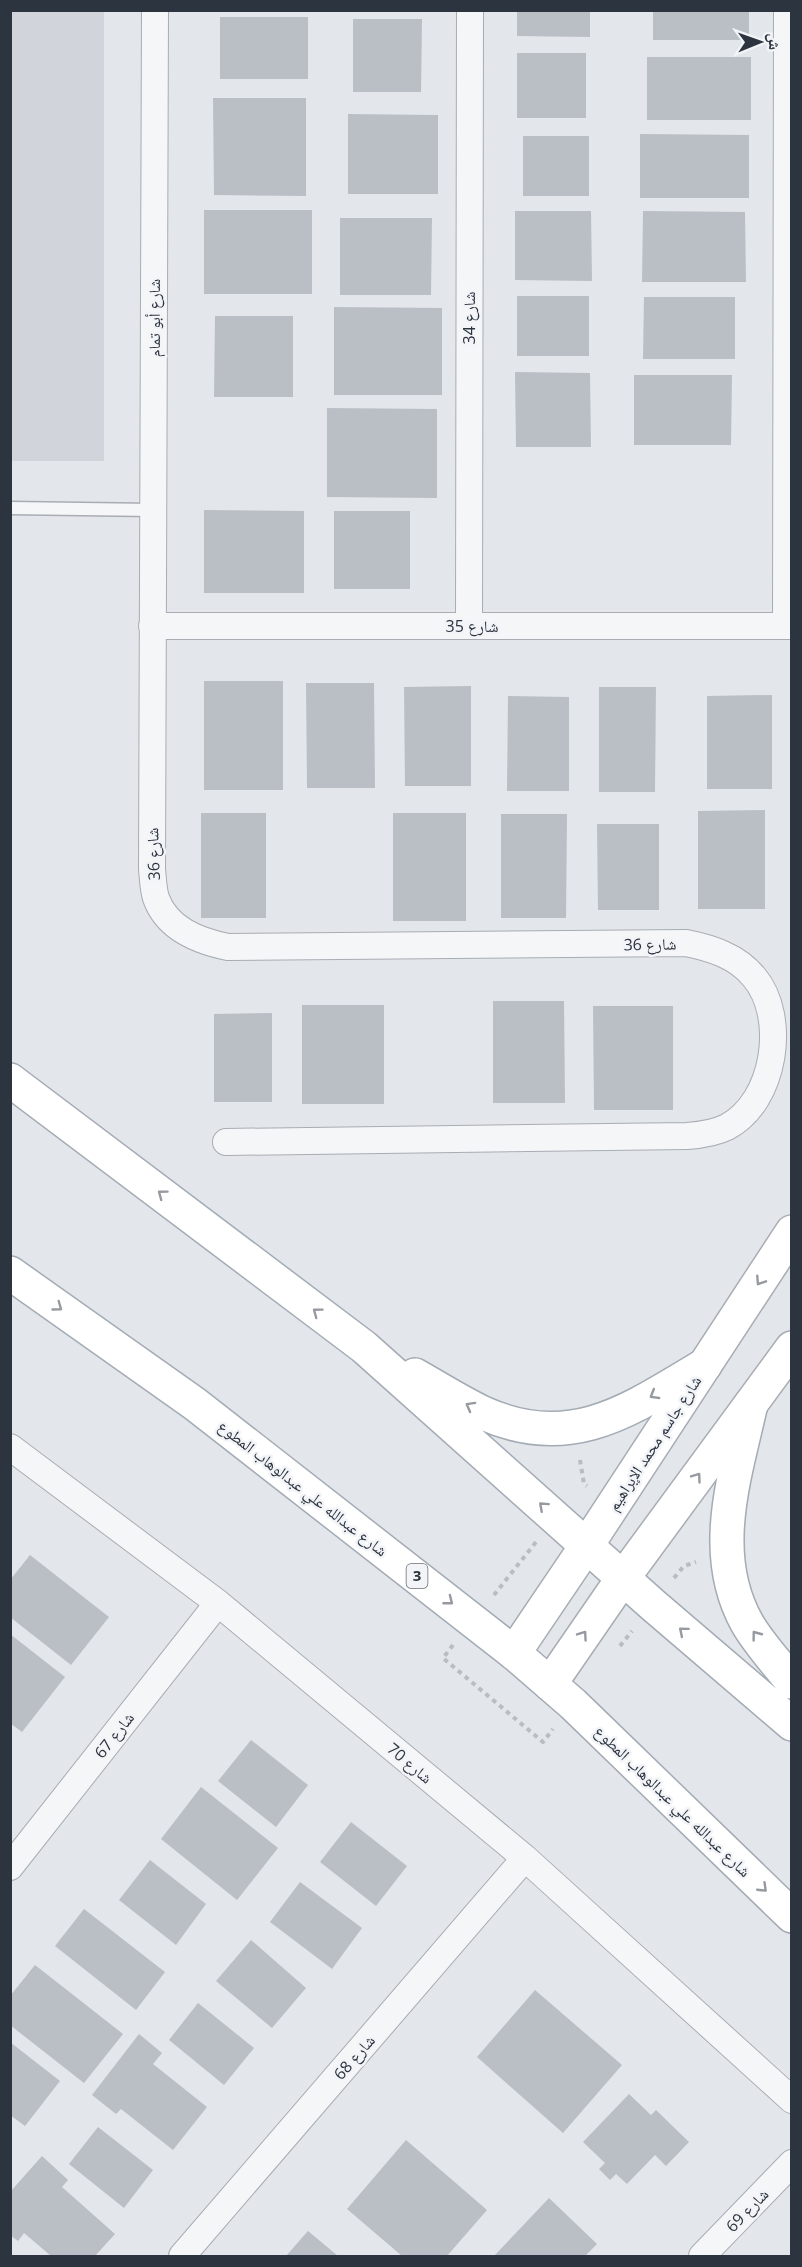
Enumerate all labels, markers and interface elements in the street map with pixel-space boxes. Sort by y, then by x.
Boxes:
north arrow [730,12,790,72]
text: ش [764,33,786,50]
street label: شارع أبو تمام [143,279,165,357]
street label: شارع 34 [458,292,480,344]
street label: شارع 35 [446,615,498,637]
street label: شارع 36 [141,827,165,881]
street label: شارع 36 [623,933,677,955]
one-way arrow [157,1190,168,1201]
one-way arrow [755,1275,767,1285]
one-way arrow [52,1299,63,1310]
one-way arrow [313,1308,324,1319]
street label: شارع جاسم محمد الإبراهيم [602,1371,706,1515]
one-way arrow [650,1388,660,1400]
one-way arrow [466,1402,476,1413]
street label: شارع عبدالله علي عبدالوهاب المطوع [212,1415,392,1563]
one-way arrow [690,1472,701,1483]
one-way arrow [539,1503,550,1514]
road number: 3 [406,1564,428,1588]
one-way arrow [442,1593,453,1604]
one-way arrow [679,1628,690,1639]
one-way arrow [576,1631,587,1642]
one-way arrow [753,1631,764,1642]
street label: شارع 67 [89,1707,139,1763]
street label: شارع عبدالله علي عبدالوهاب المطوع [589,1720,756,1883]
street label: شارع 70 [383,1738,437,1788]
one-way arrow [755,1881,766,1892]
street label: شارع 68 [328,2030,380,2084]
street label: شارع 69 [721,2183,773,2237]

